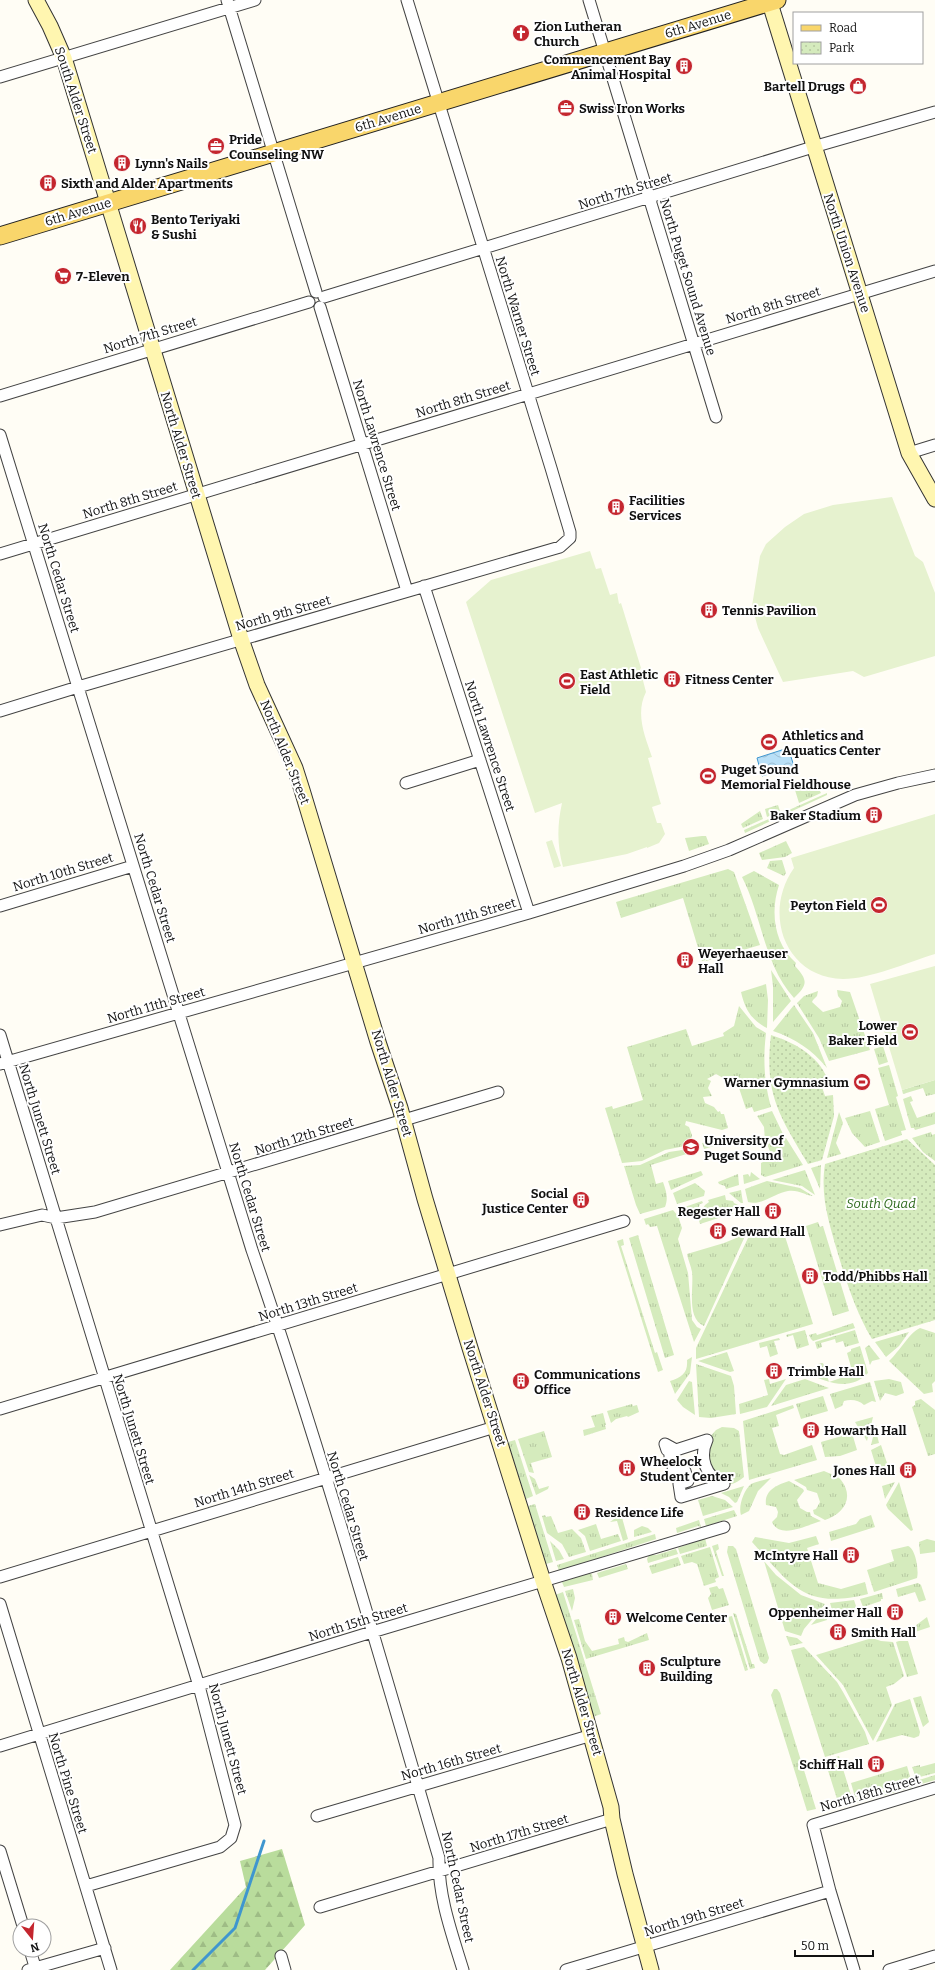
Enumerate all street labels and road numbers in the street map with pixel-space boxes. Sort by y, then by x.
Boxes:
street label: 6th Avenue [663,7,733,41]
street label: South Alder Street [52,45,100,155]
street label: 6th Avenue [353,101,423,135]
street label: North 7th Street [576,170,674,212]
street label: North Union Avenue [821,192,873,314]
street label: 6th Avenue [43,195,113,229]
street label: North Puget Sound Avenue [657,197,719,357]
street label: North Warner Street [493,255,543,378]
street label: North 8th Street [724,283,822,327]
street label: North 7th Street [101,314,199,356]
street label: North 8th Street [414,377,512,421]
street label: North Lawrence Street [350,378,404,513]
street label: North Alder Street [158,390,205,501]
street label: North 8th Street [81,478,179,522]
street label: North Cedar Street [35,522,83,635]
street label: North 9th Street [234,592,333,634]
street label: North Lawrence Street [462,679,518,813]
street label: North Alder Street [257,698,313,807]
street label: North Cedar Street [131,832,179,945]
street label: North 10th Street [11,850,115,894]
street label: North 11th Street [416,895,518,937]
street label: North 11th Street [105,984,207,1026]
street label: North Alder Street [369,1028,416,1139]
street label: North Junett Street [16,1062,64,1176]
street label: North 12th Street [253,1114,356,1158]
street label: North Cedar Street [226,1141,274,1254]
street label: North 13th Street [257,1280,360,1324]
street label: North Alder Street [461,1338,509,1448]
street label: North Junett Street [110,1372,158,1486]
street label: North Cedar Street [324,1450,372,1563]
street label: North 14th Street [192,1466,296,1510]
street label: North 15th Street [307,1600,410,1644]
street label: North Alder Street [559,1647,606,1758]
street label: North Junett Street [206,1682,250,1797]
street label: North Pine Street [46,1731,91,1836]
street label: North 16th Street [399,1740,503,1783]
street label: North 18th Street [818,1771,922,1814]
street label: North 17th Street [468,1811,570,1855]
street label: North Cedar Street [439,1830,477,1944]
street label: North 19th Street [642,1895,746,1939]

